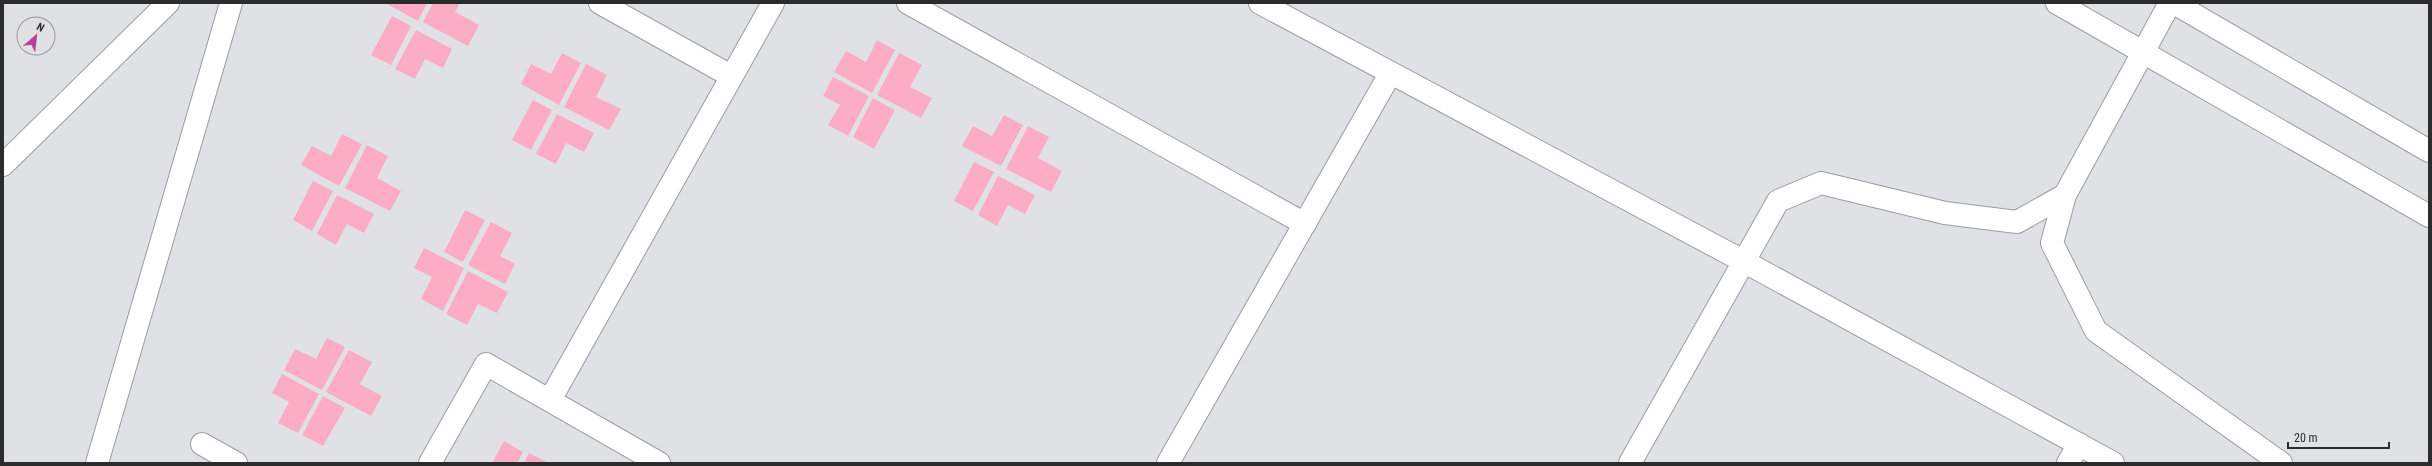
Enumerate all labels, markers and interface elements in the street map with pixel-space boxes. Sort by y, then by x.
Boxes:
north arrow [16,16,56,56]
text: N [34,20,47,35]
scale bar [2288,424,2389,450]
text: 20 m [2294,431,2318,445]

